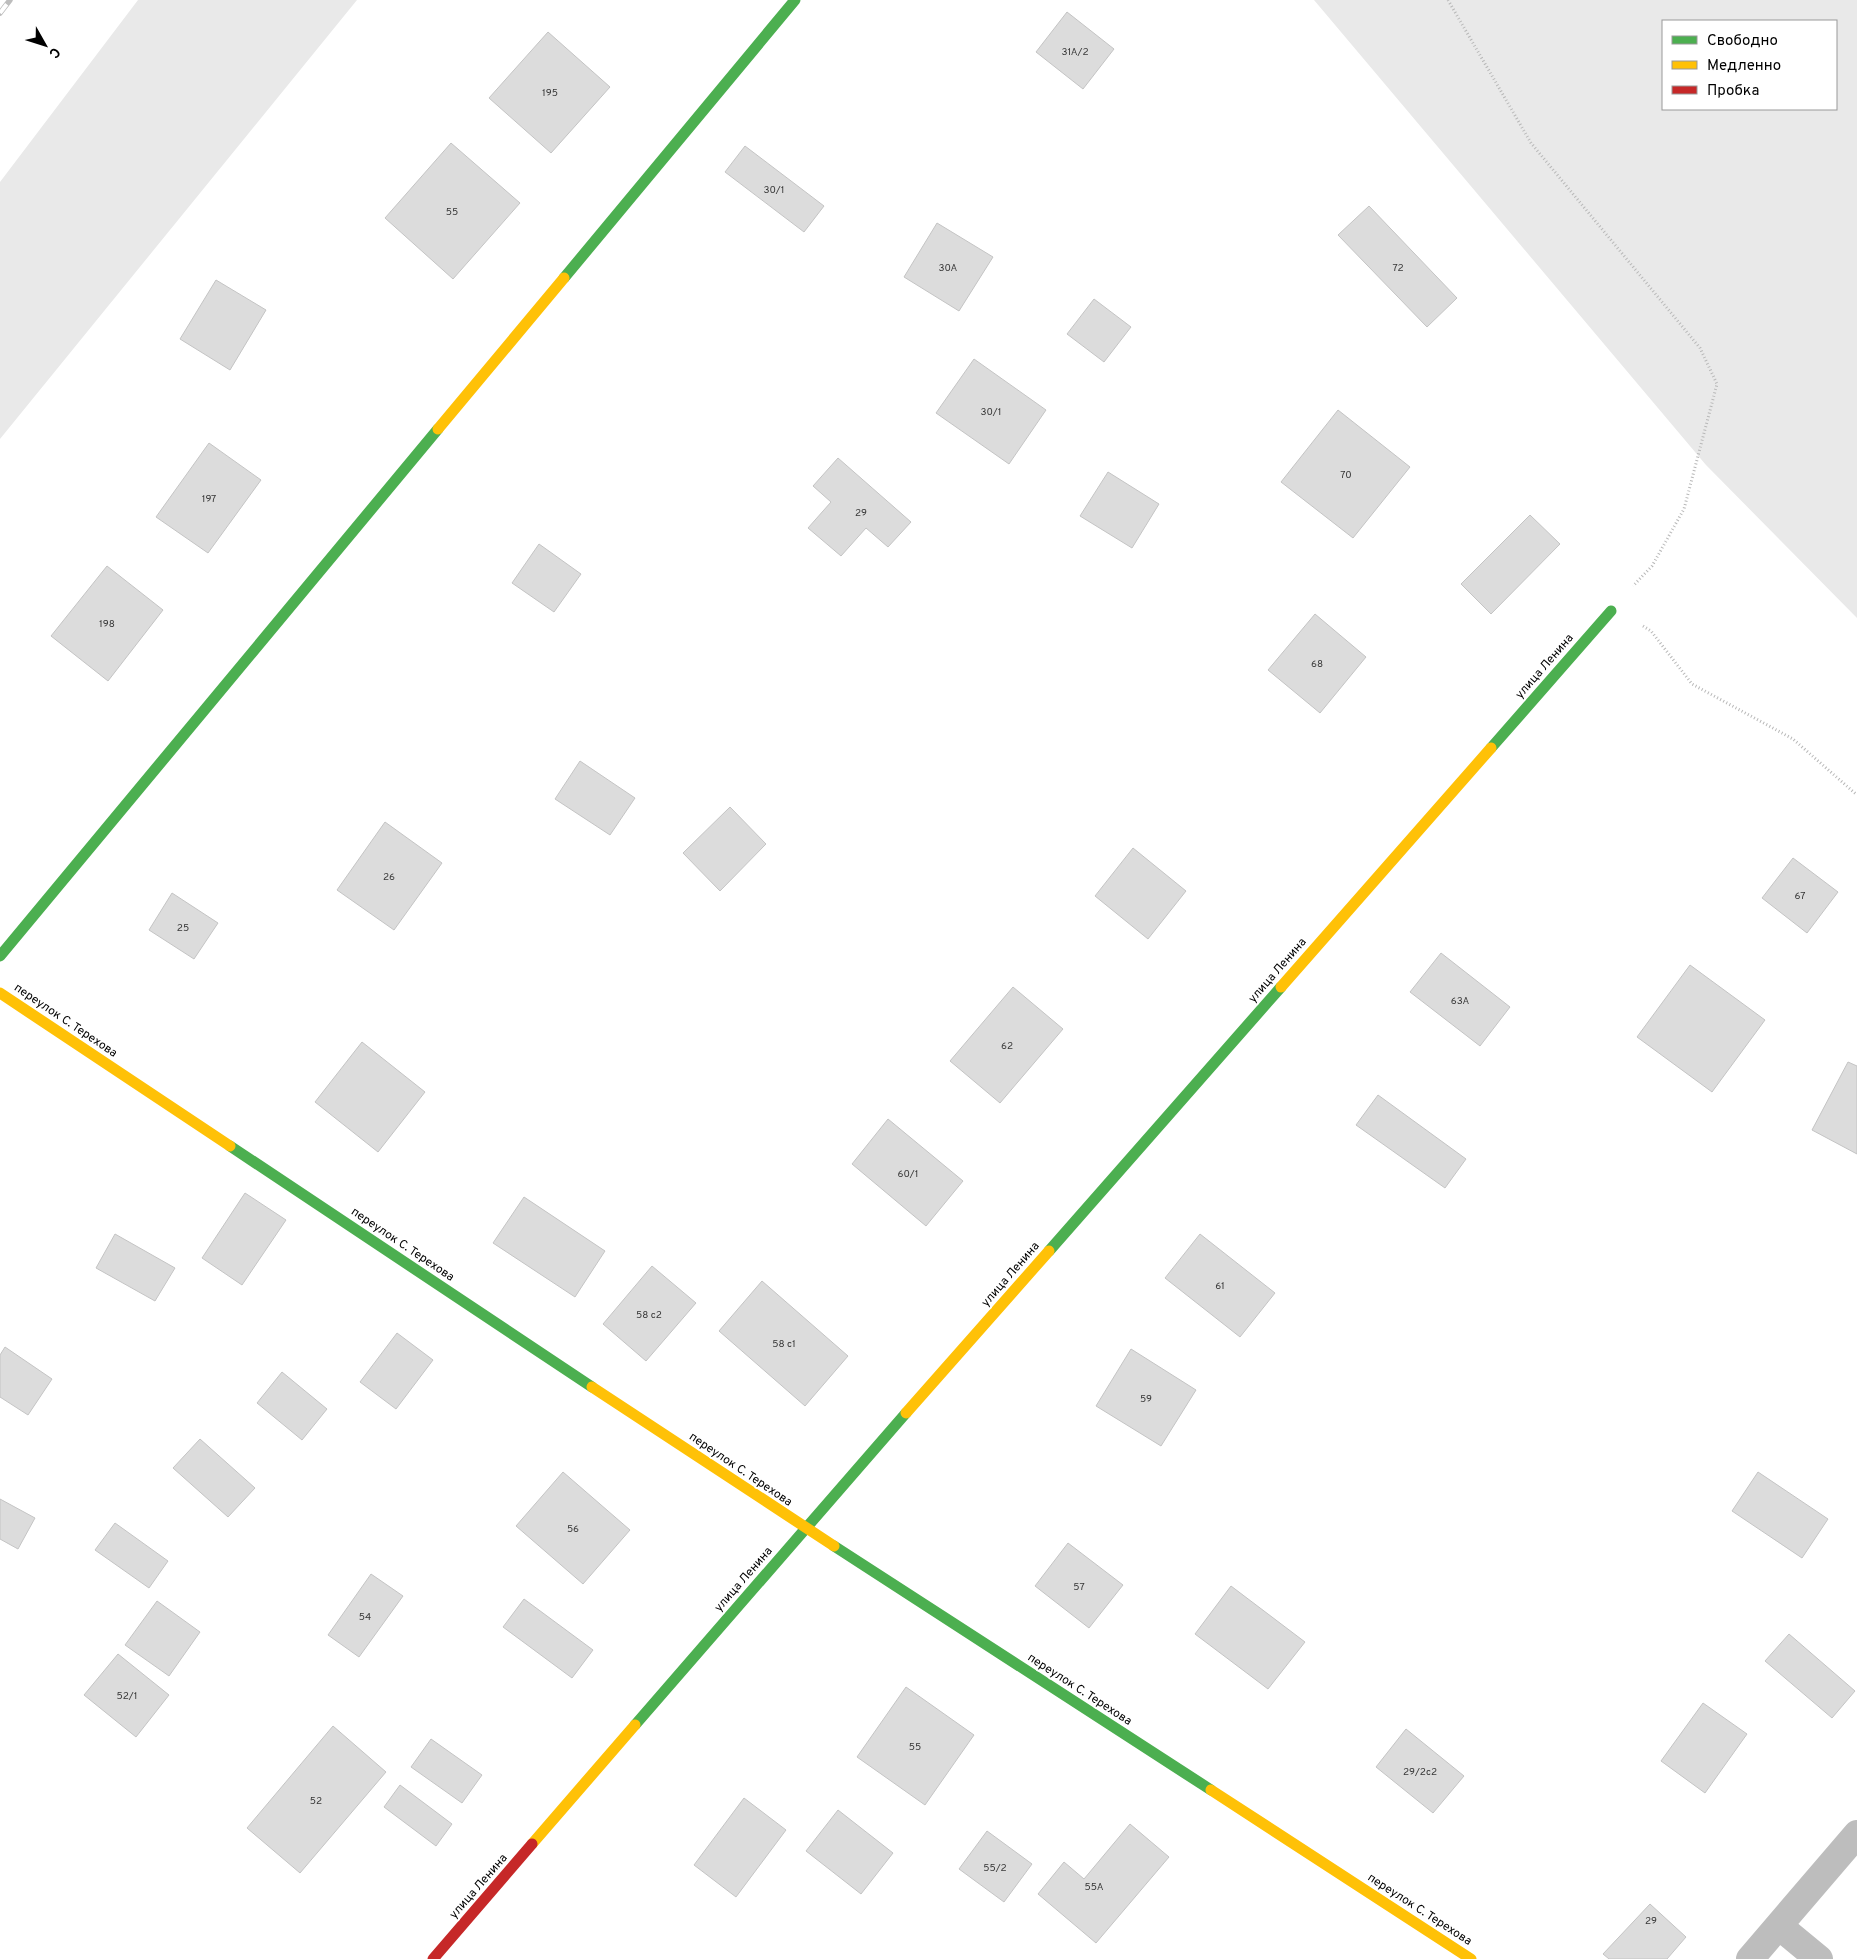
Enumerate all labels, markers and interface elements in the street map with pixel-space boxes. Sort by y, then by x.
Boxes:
north arrow [20,20,70,70]
legend [1662,20,1837,110]
text: Свободно [1707,32,1778,51]
text: С [44,43,63,61]
house number: 31А/2 [1061,46,1089,59]
text: Медленно [1707,57,1781,76]
text: Пробка [1707,82,1759,101]
house number: 195 [542,87,558,100]
house number: 30/1 [764,184,784,197]
house number: 55 [446,206,458,219]
house number: 30А [939,262,958,275]
house number: 72 [1392,262,1404,275]
house number: 30/1 [981,406,1001,419]
house number: 70 [1340,469,1352,482]
house number: 197 [202,493,216,506]
house number: 29 [855,507,867,520]
house number: 198 [99,618,115,631]
street label: улица Ленина [1512,631,1577,702]
house number: 68 [1311,658,1323,671]
house number: 26 [383,871,395,884]
house number: 67 [1795,890,1806,903]
house number: 25 [177,922,189,935]
street label: улица Ленина [1245,935,1310,1006]
street label: переулок С. Терехова [11,980,120,1061]
house number: 63А [1451,995,1470,1008]
house number: 62 [1001,1040,1013,1053]
house number: 60/1 [897,1168,919,1181]
street label: переулок С. Терехова [348,1204,457,1285]
street label: улица Ленина [978,1239,1043,1310]
house number: 61 [1215,1280,1225,1293]
house number: 58 с2 [636,1309,662,1322]
house number: 58 с1 [772,1338,796,1351]
house number: 59 [1140,1393,1152,1406]
street label: переулок С. Терехова [686,1429,795,1510]
house number: 56 [567,1523,579,1536]
street label: улица Ленина [711,1544,776,1615]
house number: 57 [1073,1581,1085,1594]
house number: 54 [359,1611,371,1624]
street label: переулок С. Терехова [1024,1650,1135,1730]
house number: 52/1 [117,1690,137,1703]
house number: 55 [909,1741,921,1754]
house number: 29/2с2 [1403,1766,1437,1779]
house number: 52 [310,1795,322,1808]
street label: улица Ленина [446,1851,511,1922]
house number: 55/2 [983,1862,1007,1875]
street label: переулок С. Терехова [1364,1870,1475,1950]
house number: 55А [1084,1881,1104,1894]
house number: 29 [1645,1915,1657,1928]

